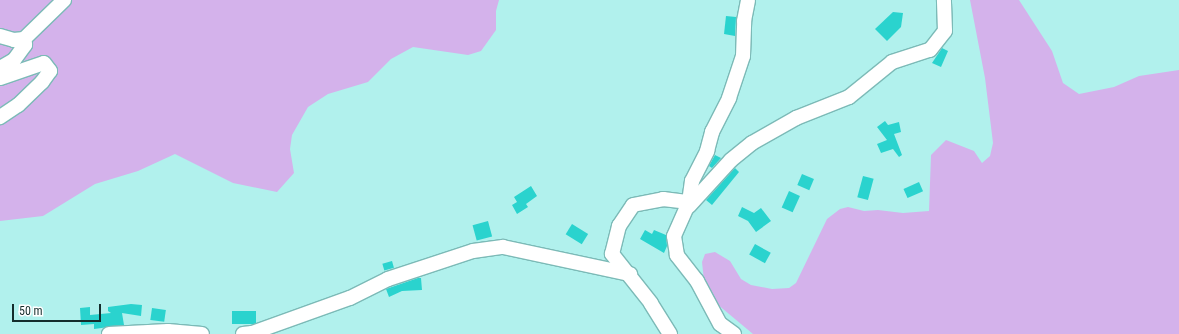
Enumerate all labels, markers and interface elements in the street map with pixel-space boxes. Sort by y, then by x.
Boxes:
scale bar [14,296,103,322]
text: 50 m [19,304,43,318]

